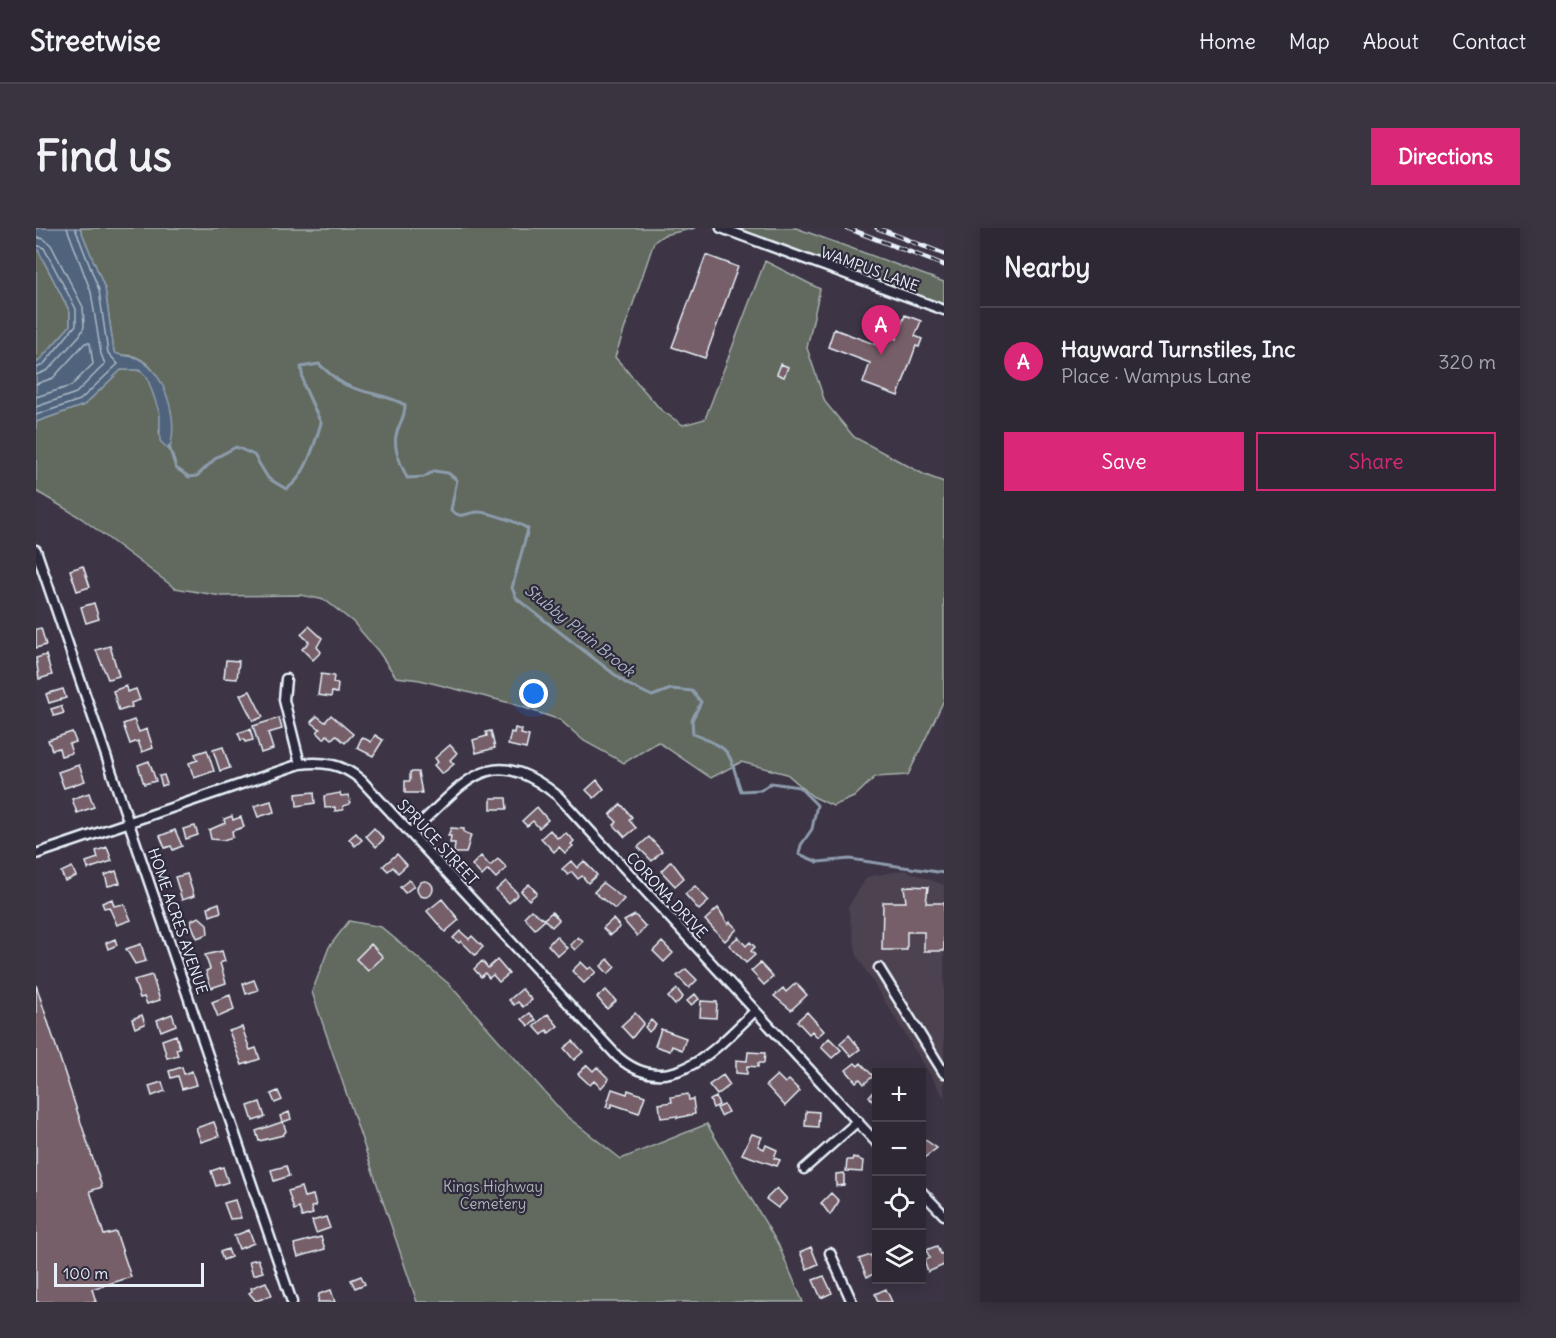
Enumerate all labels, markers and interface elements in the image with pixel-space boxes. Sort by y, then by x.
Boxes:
text: Streetwise [30,23,161,59]
text: Home [1199,28,1256,55]
text: Map [1289,28,1330,55]
text: About [1363,28,1419,55]
text: Contact [1452,28,1526,55]
button: Directions [1371,128,1520,185]
text: Find us [36,130,172,182]
street label: WAMPUS LANE [818,242,922,296]
text: Nearby [1004,251,1090,284]
pin: A [862,306,900,355]
text: Hayward Turnstiles, Inc [1061,335,1295,363]
text: A [1017,349,1030,374]
text: 320 m [1438,349,1496,374]
text: Place · Wampus Lane [1061,363,1251,388]
button: Save [1004,432,1244,491]
button: Share [1256,432,1496,491]
water label: Stubby Plain Brook [521,579,641,682]
your location [519,679,548,708]
street label: SPRUCE STREET [393,795,483,889]
street label: HOME ACRES AVENUE [144,845,212,997]
street label: CORONA DRIVE [622,848,712,942]
map controls [872,1068,926,1284]
button: + [872,1068,926,1122]
button: − [872,1122,926,1176]
button: locate [872,1176,926,1230]
park label: Kings Highway Cemetery [443,1177,543,1213]
button: layers [872,1230,926,1284]
scale bar [54,1260,204,1288]
text: 100 m [63,1263,108,1283]

